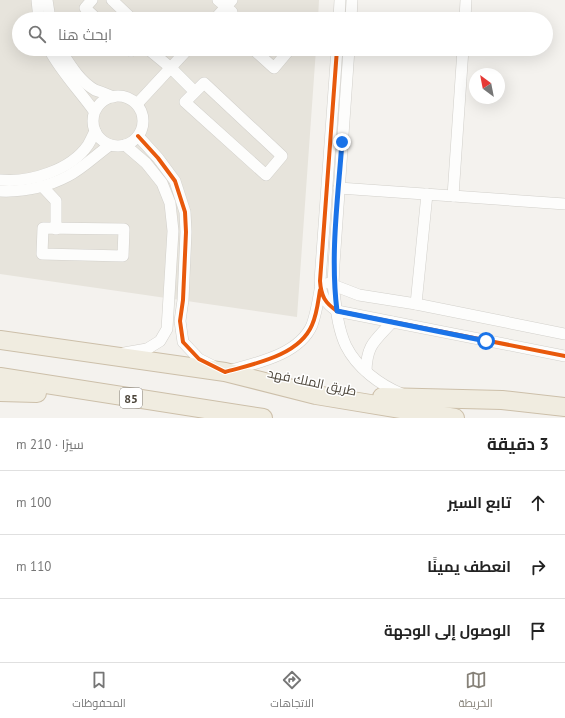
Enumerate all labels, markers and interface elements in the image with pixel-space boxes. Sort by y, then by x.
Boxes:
search box [12,12,553,56]
icon: search [26,23,48,45]
text: ابحث هنا [58,25,112,44]
north arrow [469,68,505,104]
route end [333,133,351,151]
route start [477,332,495,350]
street label: طريق الملك فهد [266,364,358,400]
road number: 85 [120,388,142,408]
text: 3 دقيقة [487,433,549,455]
text: سيرًا · 210 m [16,436,84,453]
icon: ahead [527,492,549,514]
text: تابع السير [448,493,511,512]
text: 100 m [16,494,51,511]
icon: right [527,556,549,578]
text: انعطف يمينًا [427,557,511,576]
text: 110 m [16,558,51,575]
icon: arrive [527,620,549,642]
text: الوصول إلى الوجهة [384,621,511,640]
tab: المحفوظات [72,669,126,713]
tab: الاتجاهات [270,669,314,713]
tab: الخريطة [458,669,493,713]

